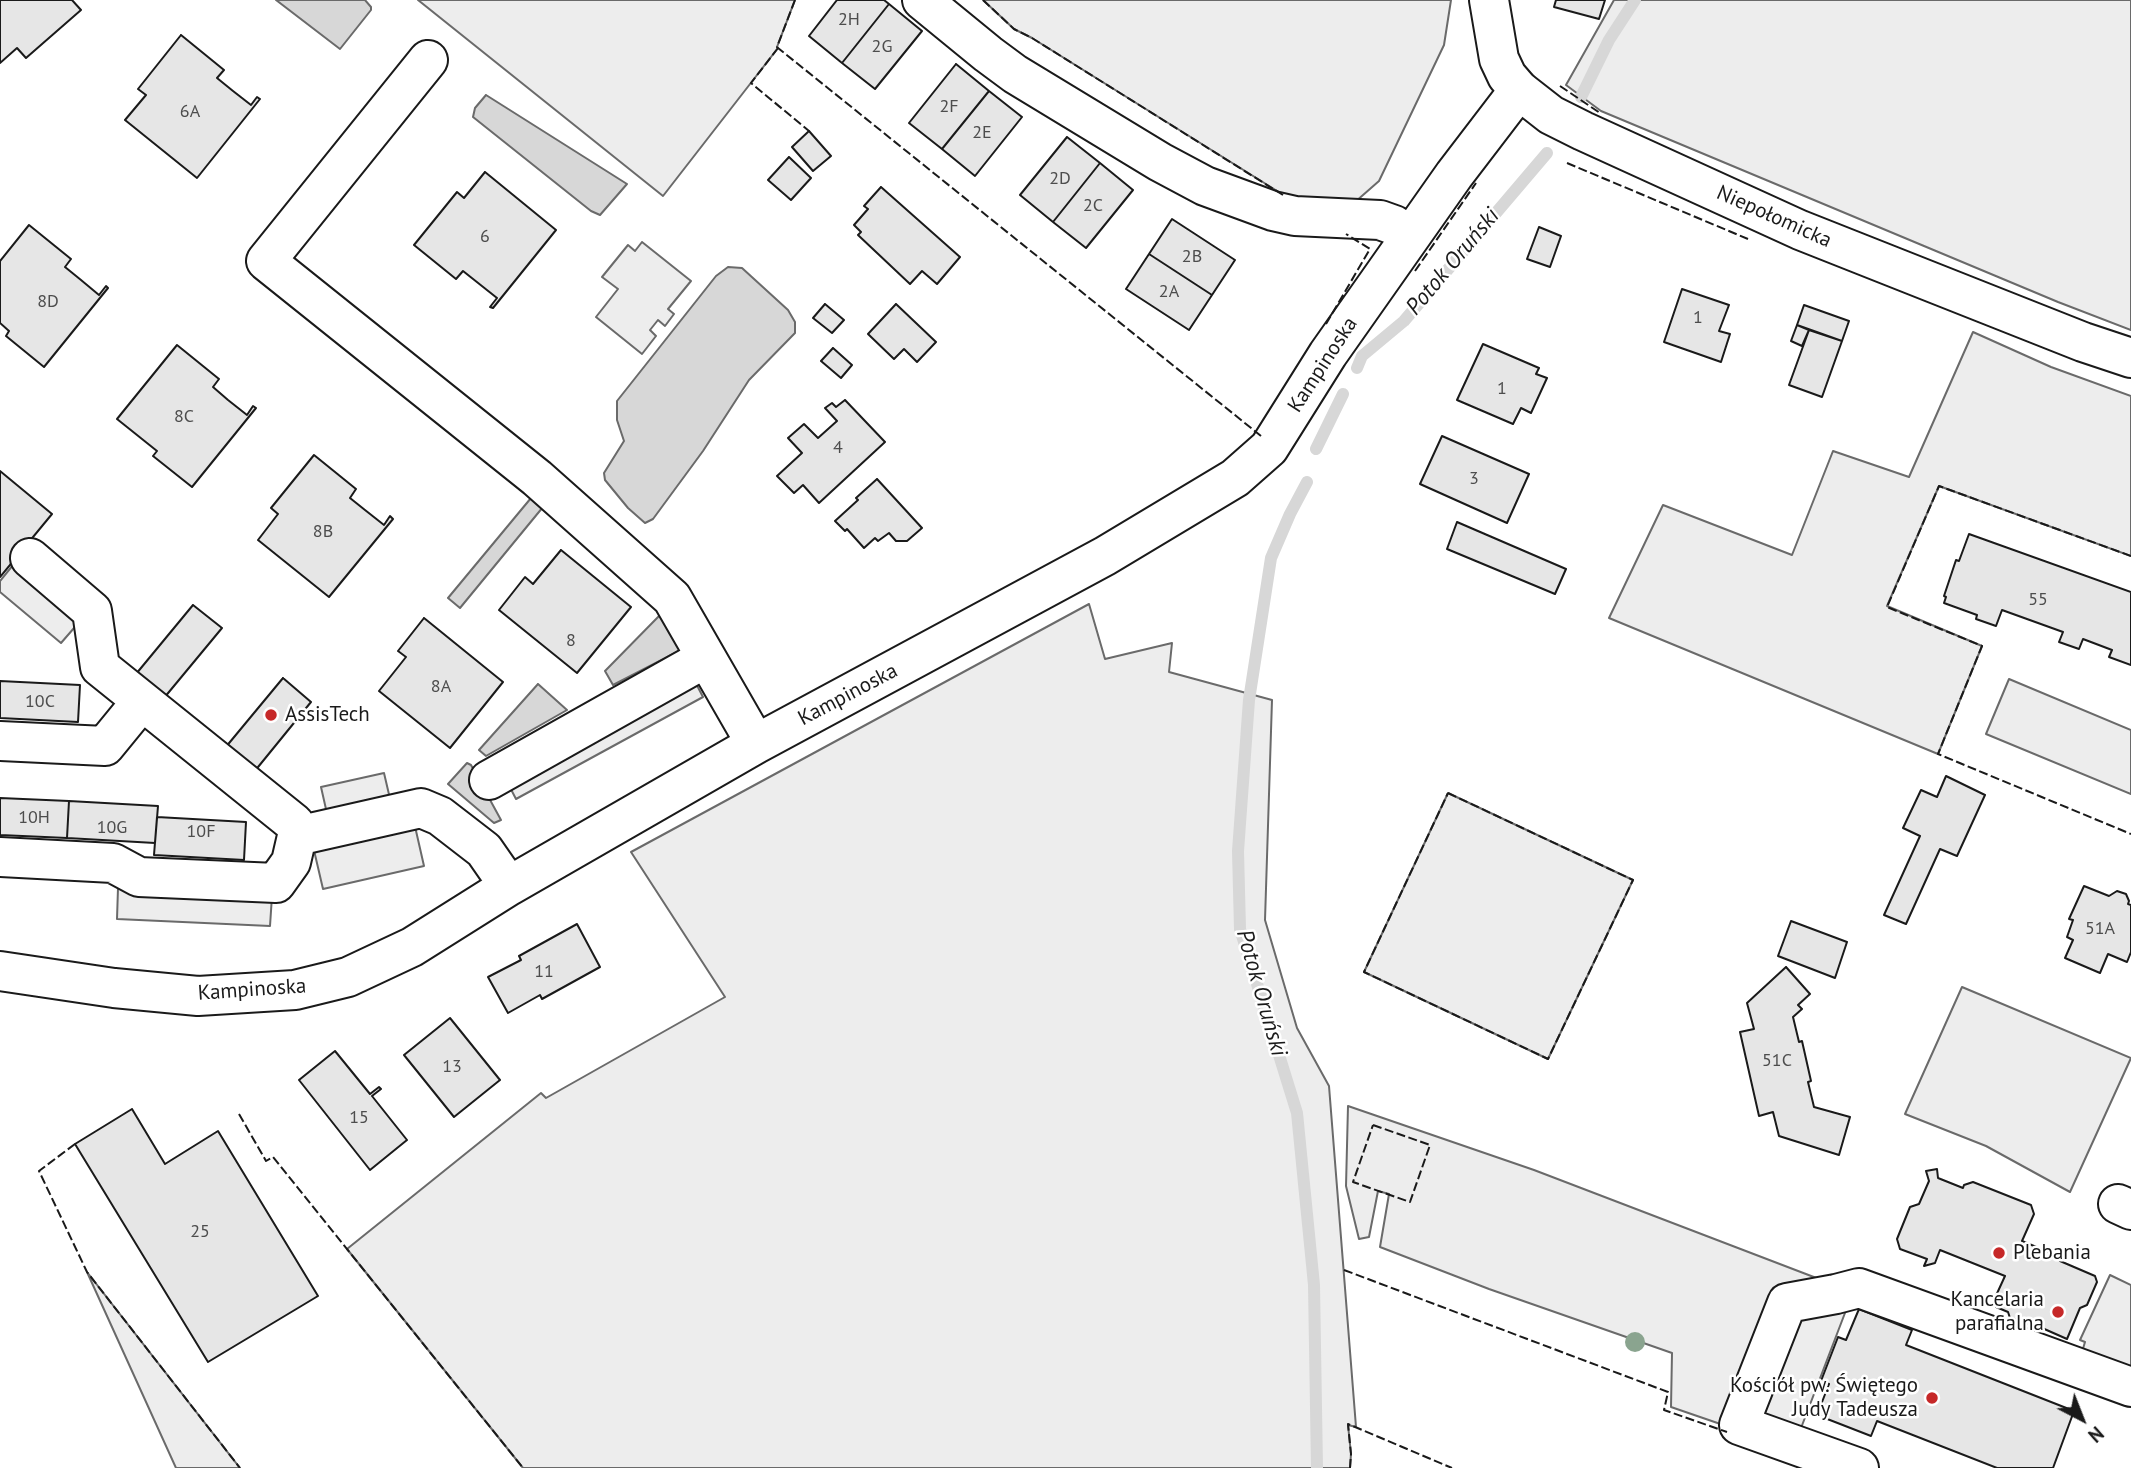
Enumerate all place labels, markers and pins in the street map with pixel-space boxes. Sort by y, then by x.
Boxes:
place label: AssisTech [285,702,370,728]
marker: AssisTech [263,707,279,723]
place label: Plebania [2013,1240,2091,1266]
marker: Plebania [1991,1245,2007,1261]
place label: Kancelaria parafialna [1950,1287,2044,1337]
marker: Kancelaria parafialna [2050,1304,2066,1320]
place label: Kościół pw. Świętego Judy Tadeusza [1730,1373,1918,1423]
marker: Kościół pw. Świętego Judy Tadeusza [1924,1390,1940,1406]

